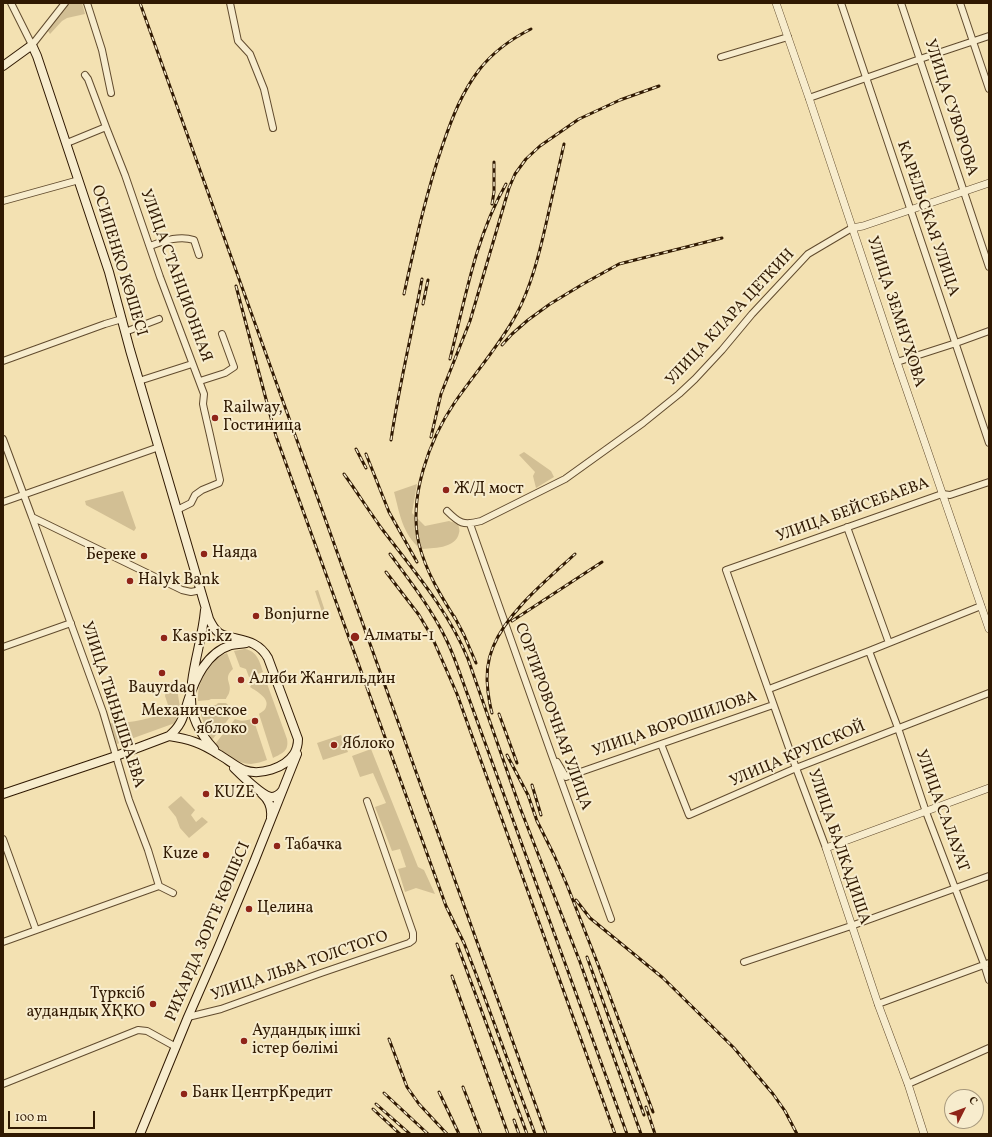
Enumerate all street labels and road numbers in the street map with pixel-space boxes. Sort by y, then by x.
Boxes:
street label: УЛИЦА СУВОРОВА [919,37,981,179]
street label: КАРЕЛЬСКАЯ УЛИЦА [891,139,963,299]
street label: ОСИПЕНКО КӨШЕСІ [86,183,150,339]
street label: УЛИЦА СТАНЦИОННАЯ [135,187,215,365]
street label: УЛИЦА ЗЕМНУХОВА [861,234,929,390]
street label: УЛИЦА КЛАРА ЦЕТКИН [663,246,799,390]
street label: УЛИЦА БЕЙСЕБАЕВА [774,474,932,548]
street label: УЛИЦА ТЫНЫШБАЕВА [76,619,148,791]
street label: СОРТИРОВОЧНАЯ УЛИЦА [509,621,595,813]
street label: УЛИЦА ВОРОШИЛОВА [590,688,760,762]
street label: УЛИЦА КРУПСКОЙ [727,718,869,792]
street label: УЛИЦА САЛАУАТ [910,747,972,875]
street label: УЛИЦА БАЛКАДИША [802,767,874,927]
street label: РИХАРДА ЗОРГЕ КӨШЕСІ [162,839,256,1025]
street label: УЛИЦА ЛЬВА ТОЛСТОГО [209,928,391,1006]

